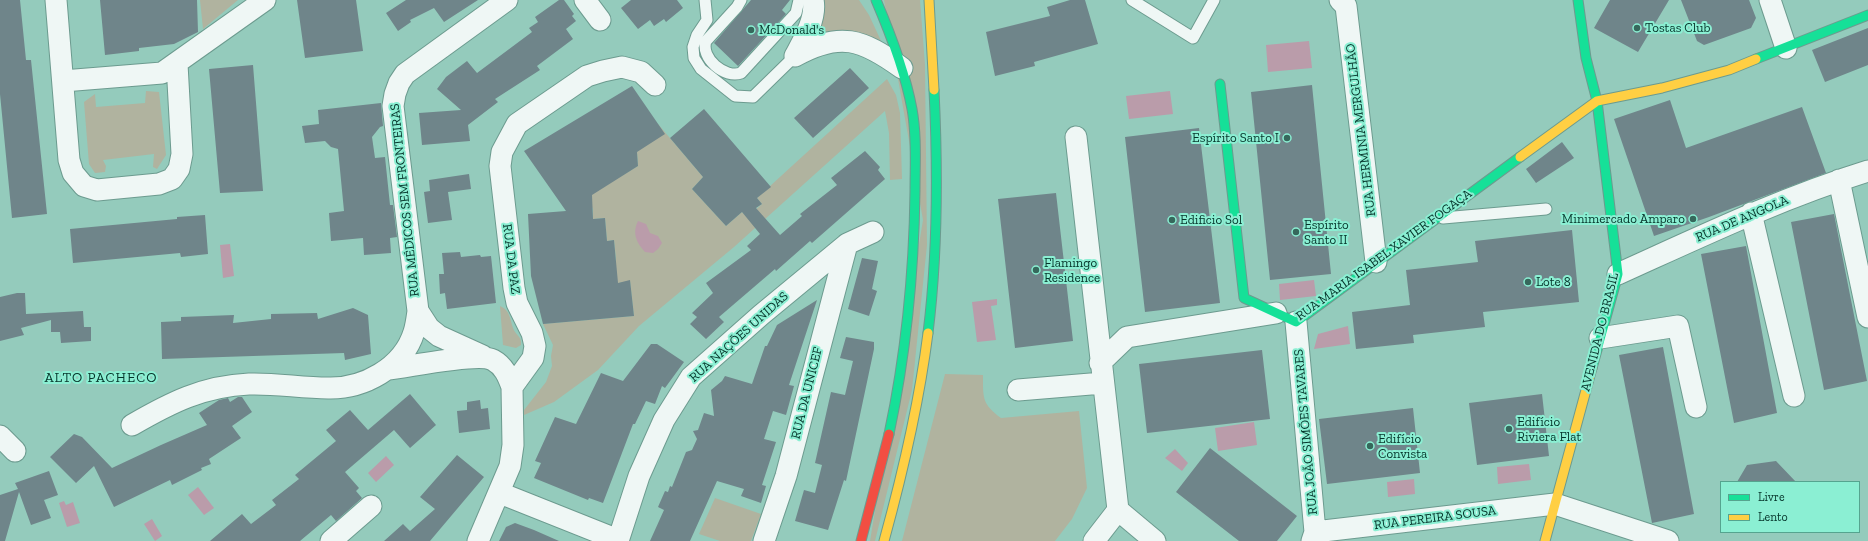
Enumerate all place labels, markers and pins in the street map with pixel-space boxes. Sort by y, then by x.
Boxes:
place label: Tostas Club [1645,20,1710,36]
place label: McDonald's [759,22,824,38]
marker: Tostas Club [1632,23,1642,33]
marker: McDonald's [746,25,756,35]
place label: Espírito Santo I [1192,130,1279,146]
marker: Espírito Santo I [1282,133,1292,143]
place label: Minimercado Amparo [1562,211,1685,227]
place label: Edificio Sol [1180,212,1242,228]
marker: Minimercado Amparo [1688,214,1698,224]
marker: Edificio Sol [1167,215,1177,225]
place label: Espírito Santo II [1304,217,1349,248]
marker: Espírito Santo II [1291,227,1301,237]
place label: Flamingo Residence [1044,255,1100,286]
marker: Flamingo Residence [1031,265,1041,275]
place label: Lote 8 [1536,274,1571,290]
marker: Lote 8 [1523,277,1533,287]
place label: Edifício Riviera Flat [1517,414,1581,445]
marker: Edifício Riviera Flat [1504,424,1514,434]
place label: Edifício Convista [1378,431,1427,462]
marker: Edifício Convista [1365,441,1375,451]

